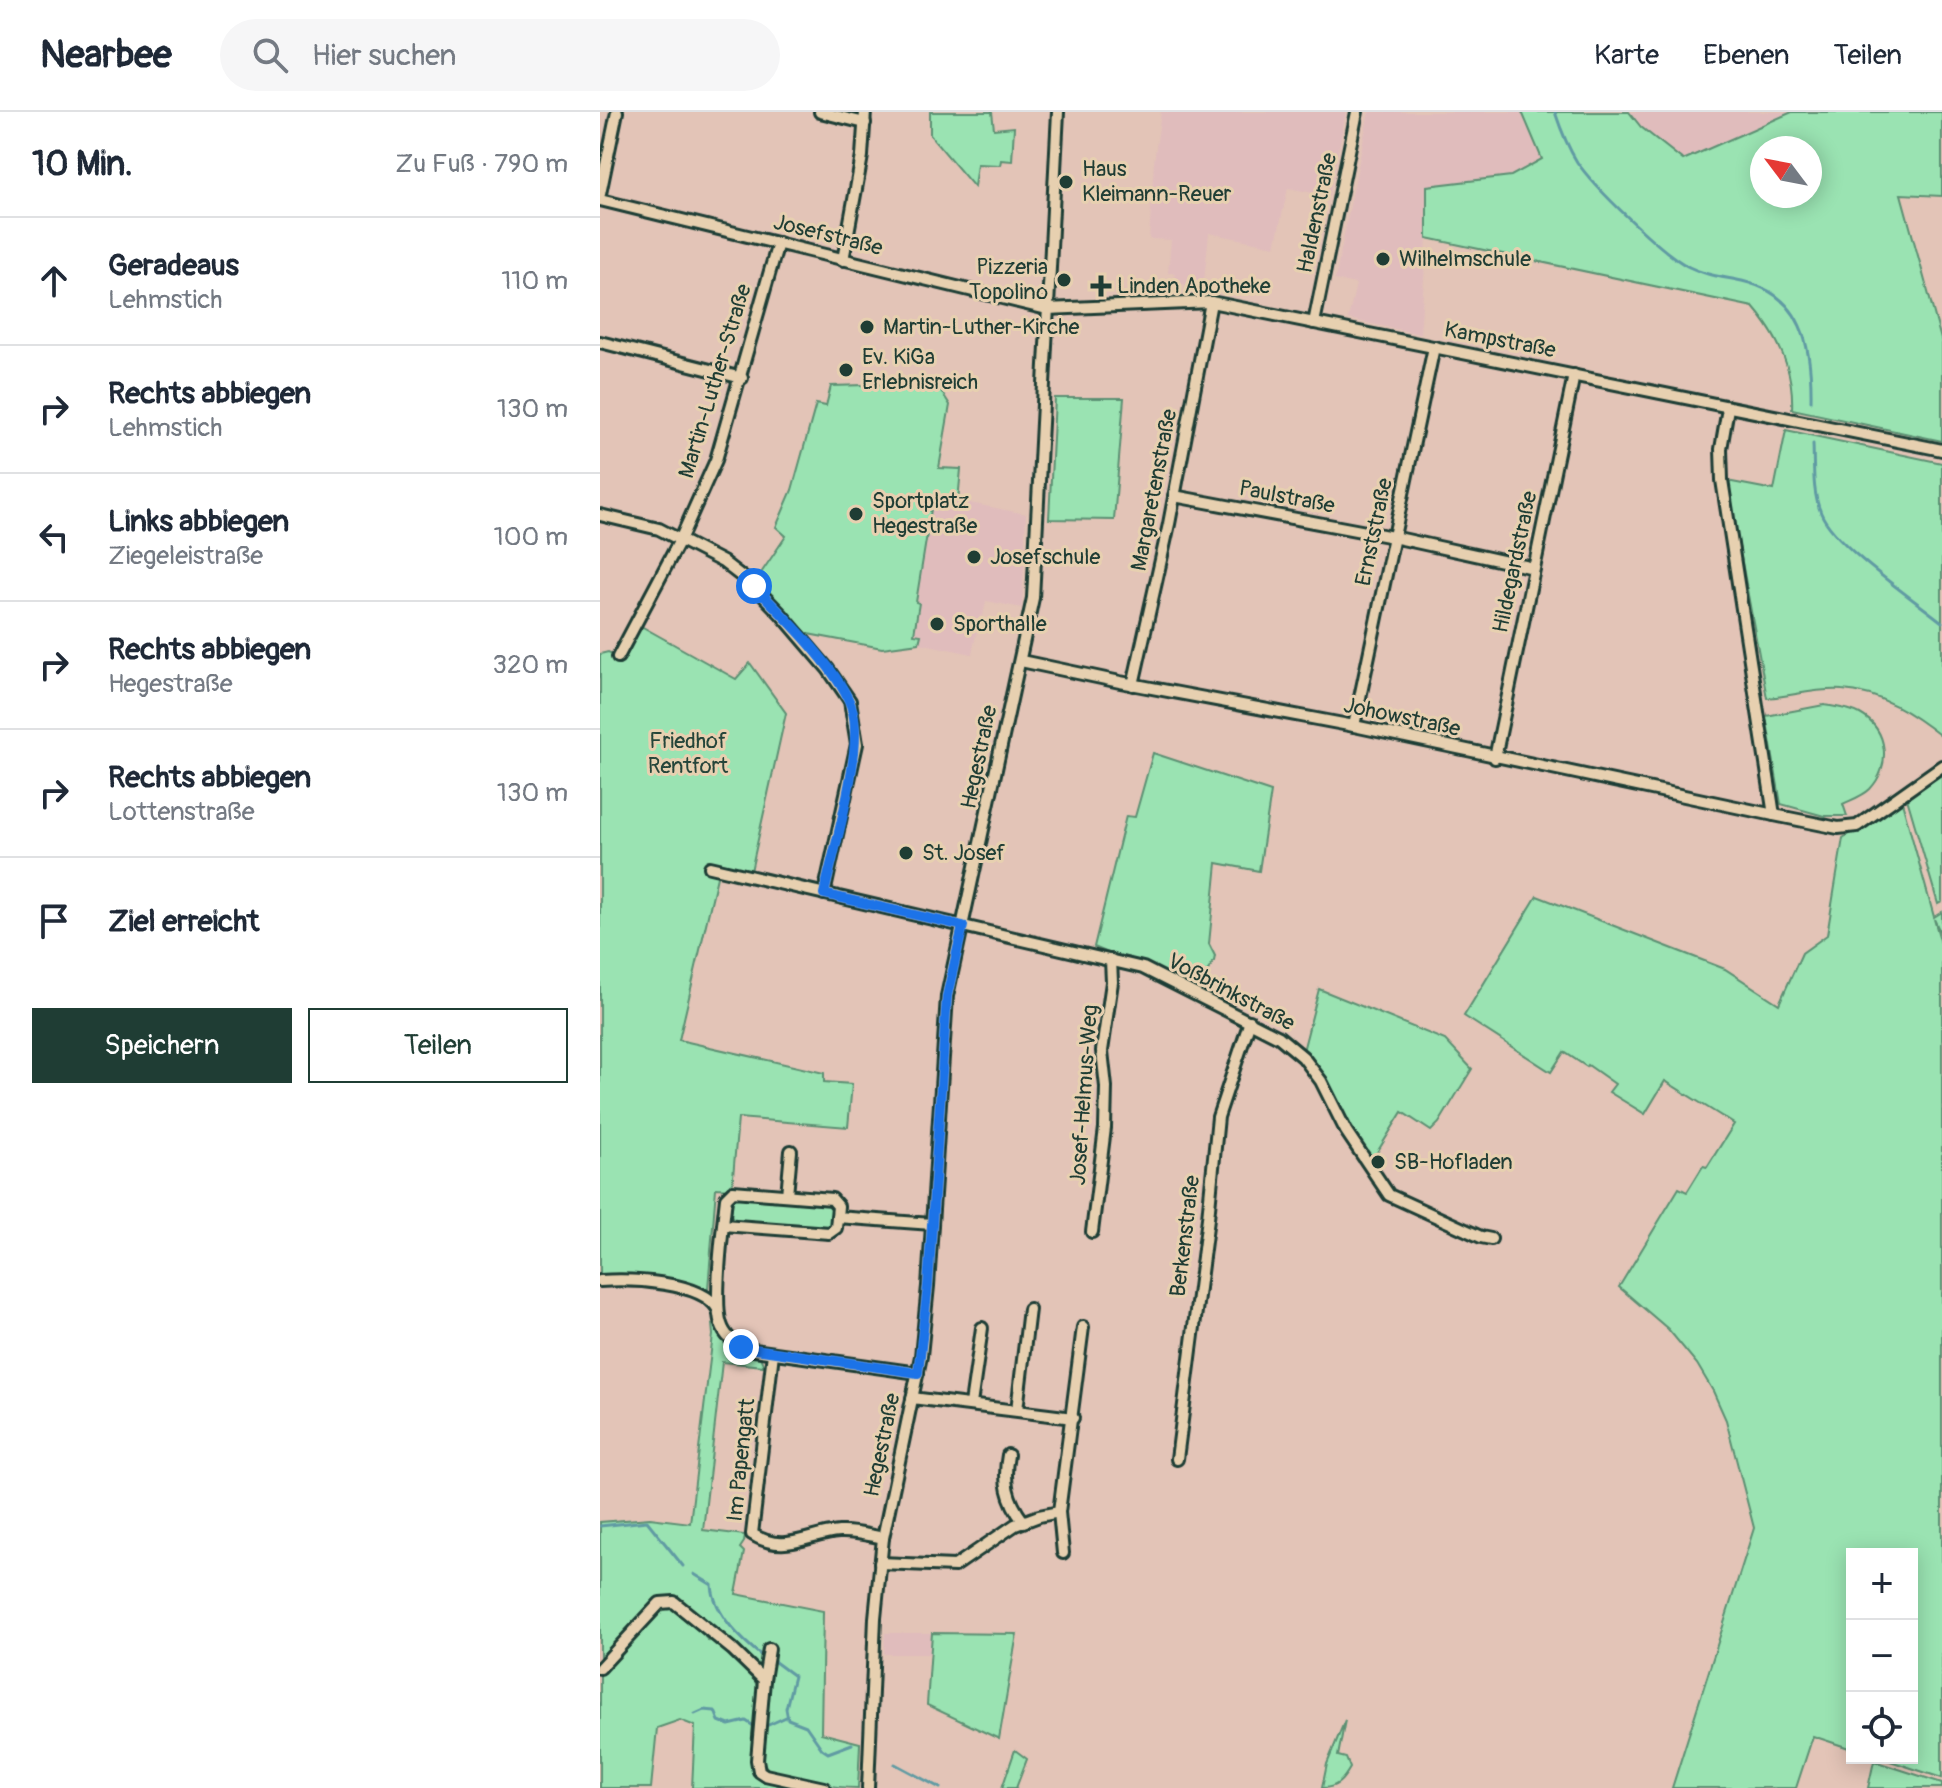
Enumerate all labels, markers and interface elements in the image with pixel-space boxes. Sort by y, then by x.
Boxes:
search box [220,19,780,91]
text: Nearbee [40,31,172,79]
icon: search [248,33,292,77]
text: Hier suchen [312,37,457,74]
text: Karte [1594,38,1659,73]
text: Ebenen [1703,38,1790,73]
text: Teilen [1834,38,1902,73]
north arrow [1750,136,1822,208]
text: 10 Min. [32,143,133,186]
text: Zu Fuß · 790 m [395,148,568,180]
street label: Haldenstraße [1291,150,1343,276]
place label: Haus Kleimann-Reuer [1082,155,1232,208]
marker: Haus Kleimann-Reuer [1057,173,1075,191]
street label: Josefstraße [770,208,886,262]
place label: Wilhelmschule [1399,245,1531,273]
text: Geradeaus [108,247,239,284]
marker: Wilhelmschule [1374,250,1392,268]
place label: Pizzeria Topolino [969,253,1048,306]
icon: ahead [32,259,76,303]
text: 110 m [501,265,568,297]
marker: Pizzeria Topolino [1055,271,1073,289]
place label: Linden Apotheke [1117,272,1271,300]
marker: Linden Apotheke [1092,277,1110,295]
street label: Martin-Luther-Straße [672,280,758,482]
text: Lehmstich [108,284,223,316]
place label: Martin-Luther-Kirche [883,313,1080,341]
street label: Kampstraße [1442,315,1558,365]
marker: Martin-Luther-Kirche [858,318,876,336]
place label: Ev. KiGa Erlebnisreich [862,343,978,396]
marker: Ev. KiGa Erlebnisreich [837,361,855,379]
text: Rechts abbiegen [108,375,311,412]
icon: right [32,387,76,431]
text: 130 m [497,393,568,425]
street label: Margaretenstraße [1125,406,1183,573]
text: Lehmstich [108,412,223,444]
street label: Paulstraße [1237,474,1337,520]
street label: Ernststraße [1349,475,1399,589]
place label: Sportplatz Hegestraße [872,487,978,540]
street label: Hildegardstraße [1486,489,1544,635]
text: Links abbiegen [108,503,289,540]
marker: Sportplatz Hegestraße [847,505,865,523]
icon: left [32,515,76,559]
text: 100 m [494,521,568,553]
text: Ziegeleistraße [108,540,263,572]
place label: Josefschule [990,543,1101,571]
marker: Josefschule [965,548,983,566]
route start [736,568,772,604]
place label: Sporthalle [953,610,1047,638]
marker: Sporthalle [928,615,946,633]
text: Rechts abbiegen [108,631,311,668]
icon: right [32,643,76,687]
text: 320 m [492,649,568,681]
text: Hegestraße [108,668,233,700]
street label: Johowstraße [1341,691,1463,743]
street label: Hegestraße [954,702,1004,811]
park label: Friedhof Rentfort [648,727,728,780]
text: Rechts abbiegen [108,759,311,796]
icon: right [32,771,76,815]
text: 130 m [497,777,568,809]
text: Lottenstraße [108,796,255,828]
place label: St. Josef [922,839,1005,867]
marker: St. Josef [897,844,915,862]
icon: arrive [32,899,76,943]
text: Ziel erreicht [108,903,259,940]
street label: Voßbrinkstraße [1162,947,1300,1037]
street label: Josef-Helmus-Weg [1064,1004,1104,1186]
button: Speichern [32,1008,292,1083]
button: Teilen [308,1008,568,1083]
place label: SB-Hofladen [1394,1148,1513,1176]
marker: SB-Hofladen [1369,1153,1387,1171]
street label: Berkenstraße [1164,1173,1206,1298]
route end [723,1329,759,1365]
street label: Hegestraße [857,1390,907,1499]
street label: Im Papengatt [721,1397,761,1523]
map controls [1846,1548,1918,1764]
button: + [1846,1548,1918,1620]
button: − [1846,1620,1918,1692]
button: locate [1846,1692,1918,1764]

